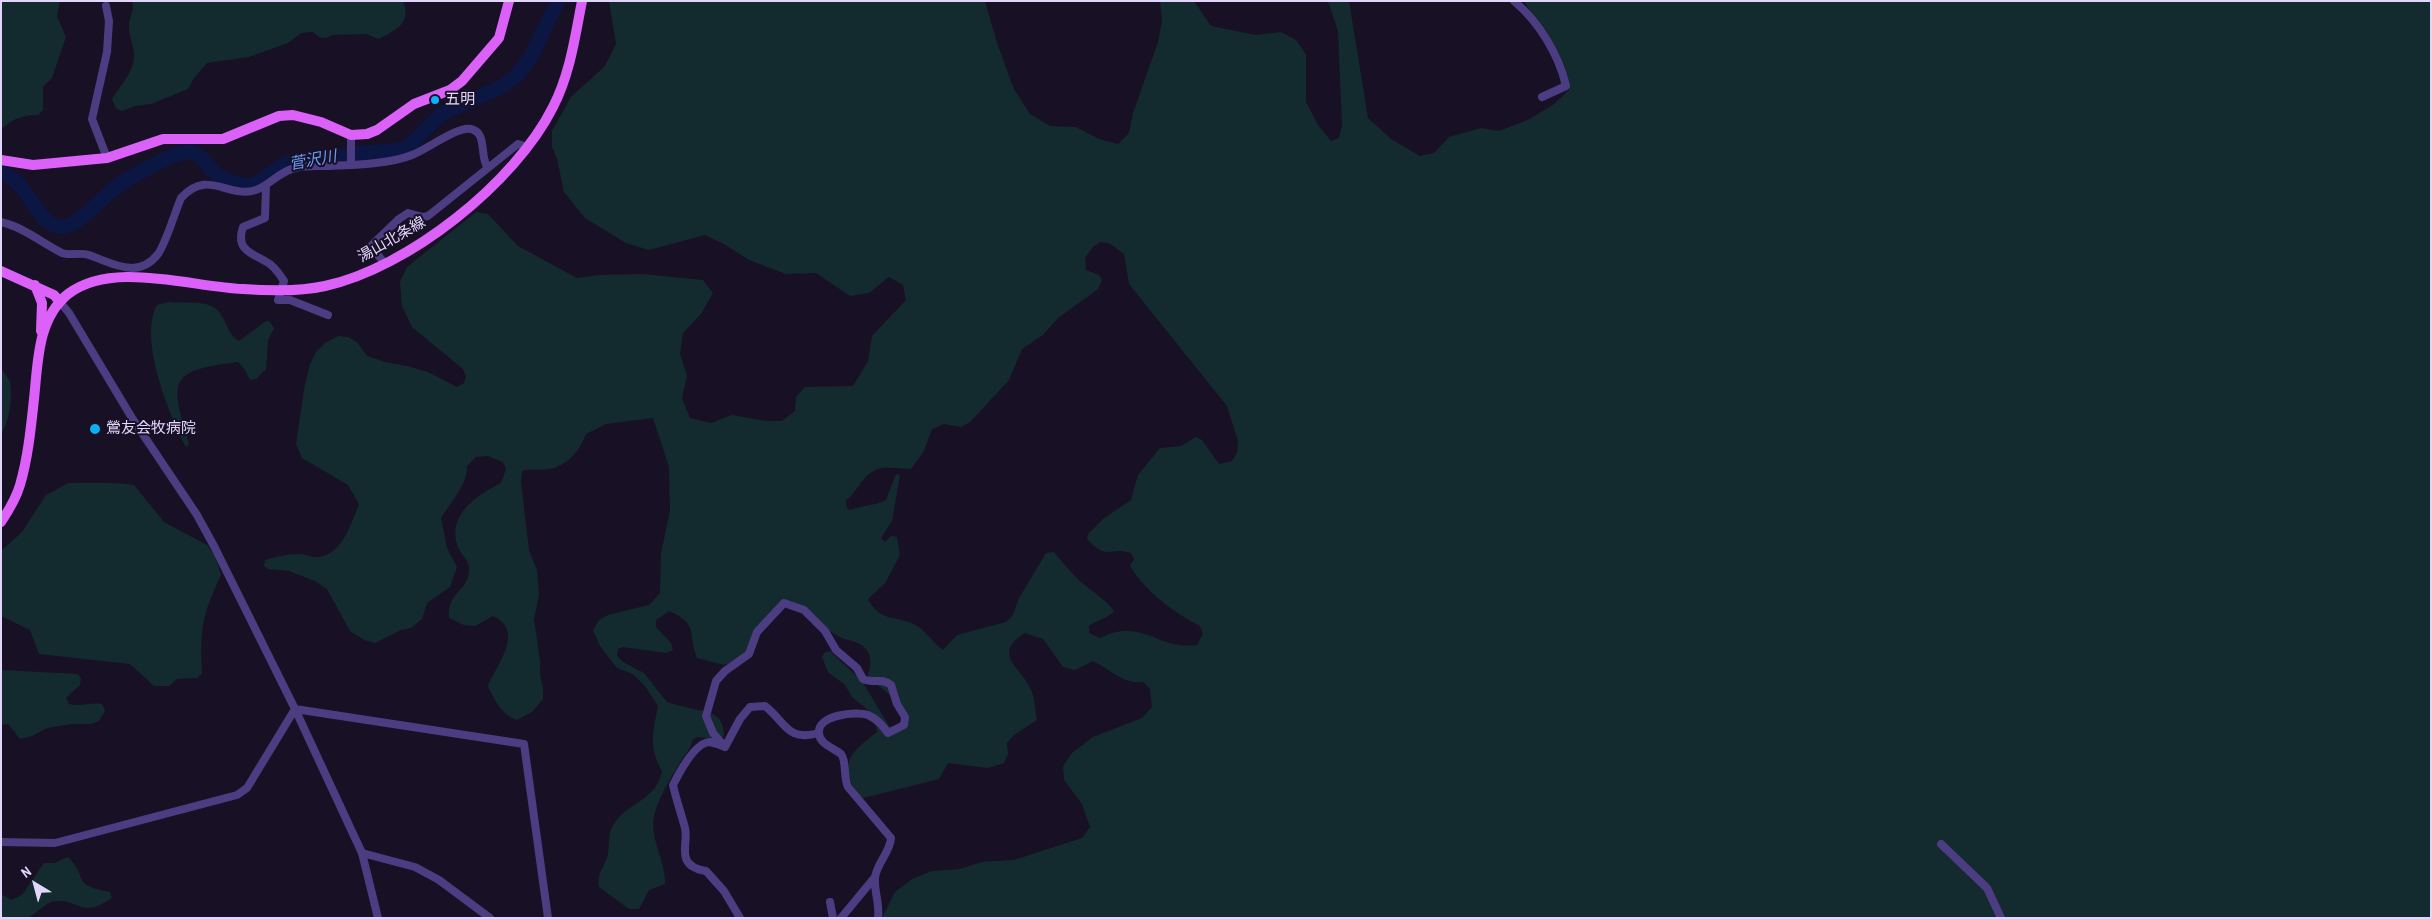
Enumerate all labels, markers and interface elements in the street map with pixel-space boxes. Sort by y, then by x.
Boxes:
place label: 五明 [445,91,475,109]
marker: 五明 [429,94,441,106]
water label: 菅沢川 [288,147,338,175]
street label: 湯山北条線 [355,213,429,267]
place label: 鶯友会牧病院 [106,420,196,438]
marker: 鶯友会牧病院 [88,422,102,436]
north arrow [10,859,60,909]
text: N [17,862,35,882]

